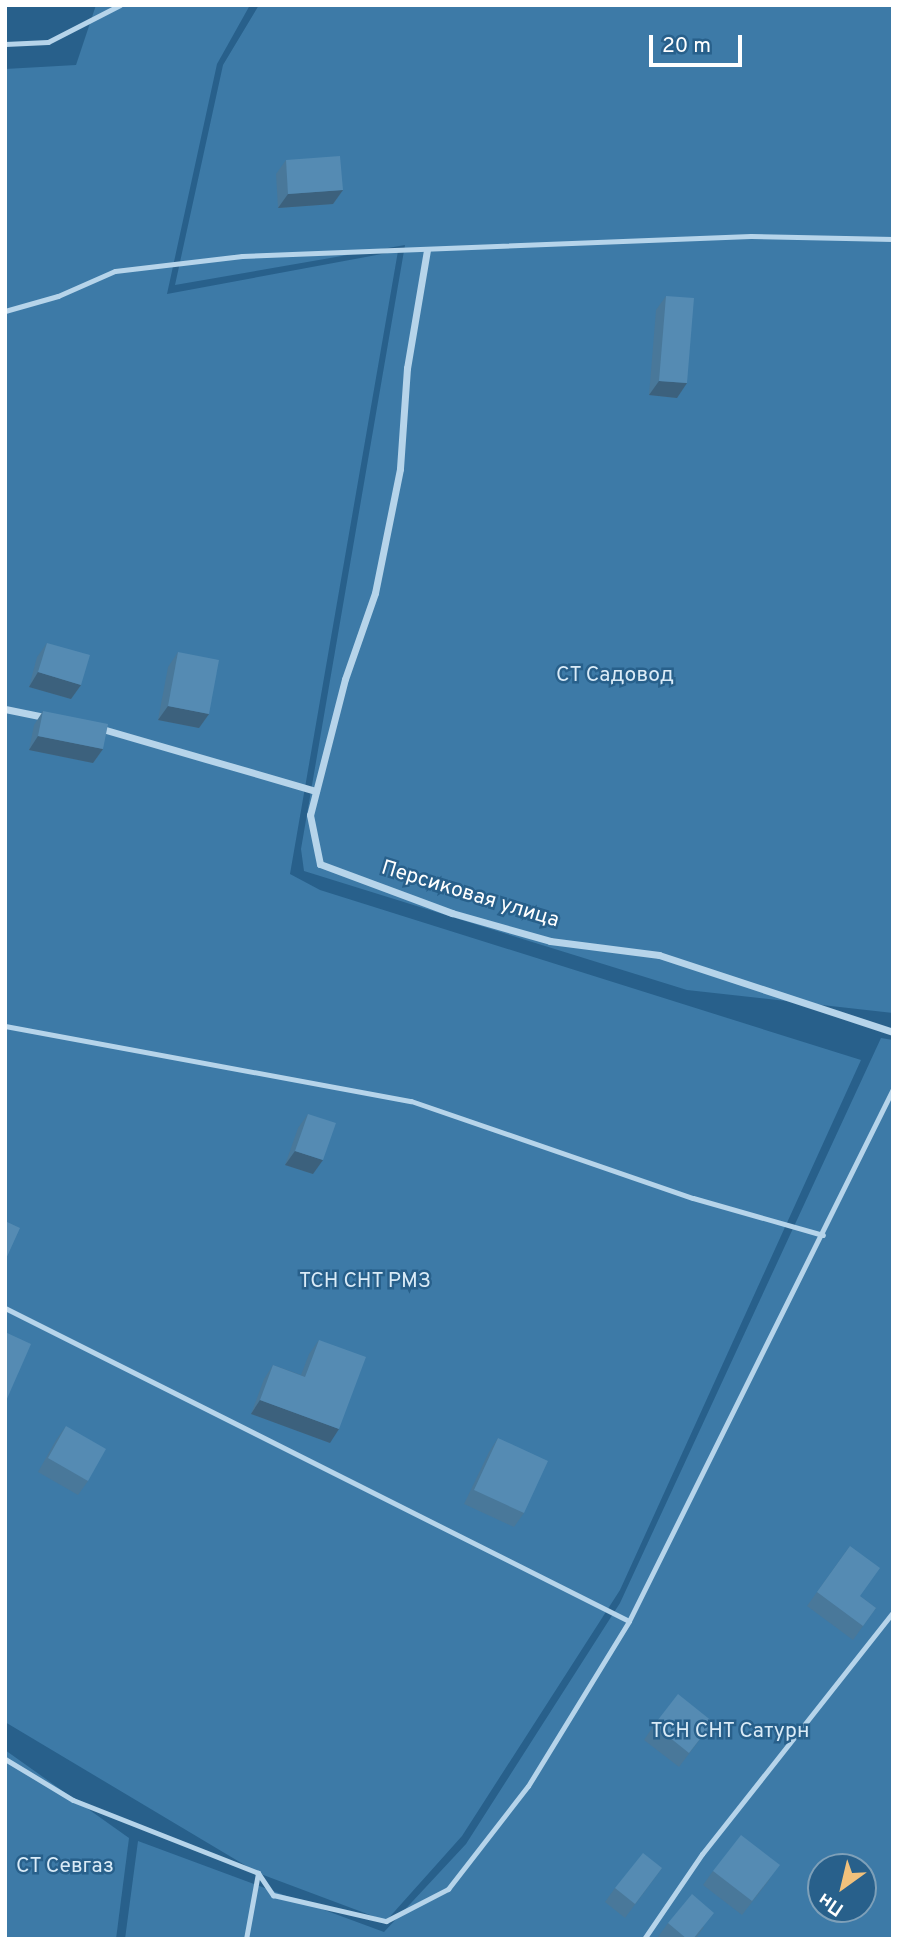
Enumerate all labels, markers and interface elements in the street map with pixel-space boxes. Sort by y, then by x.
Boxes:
scale bar [653,21,746,65]
text: 20 m [662,33,711,60]
park label: СТ Садовод [556,663,674,689]
street label: Персиковая улица [378,856,562,934]
park label: ТСН СНТ РМЗ [299,1269,431,1295]
park label: ТСН СНТ Сатурн [650,1719,810,1745]
north arrow [807,1853,877,1923]
park label: СТ Севгаз [16,1854,114,1880]
text: Пн [814,1887,849,1921]

